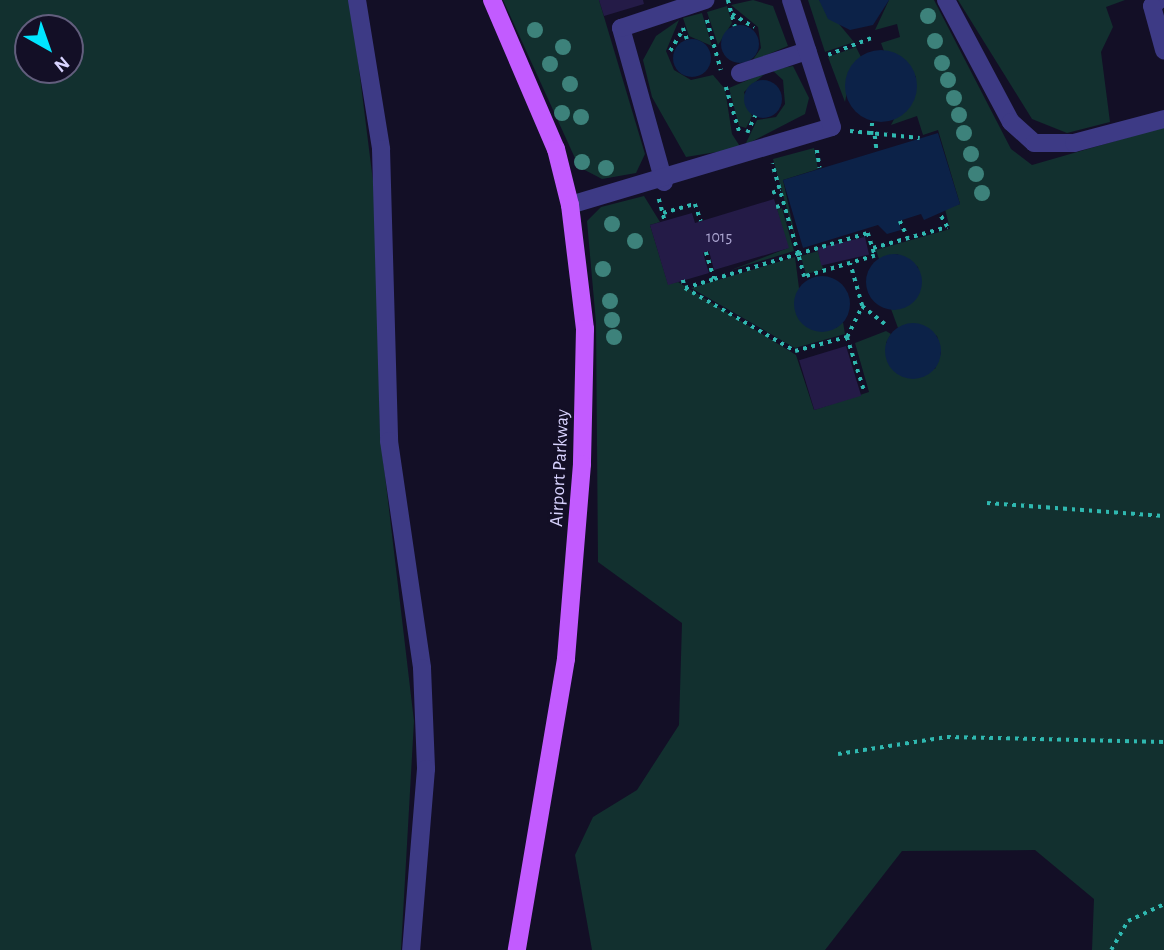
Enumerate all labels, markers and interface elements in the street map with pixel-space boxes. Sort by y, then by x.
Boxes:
north arrow [14,14,84,84]
text: N [50,52,73,75]
house number: 1015 [706,227,732,247]
street label: Airport Parkway [546,409,574,527]

